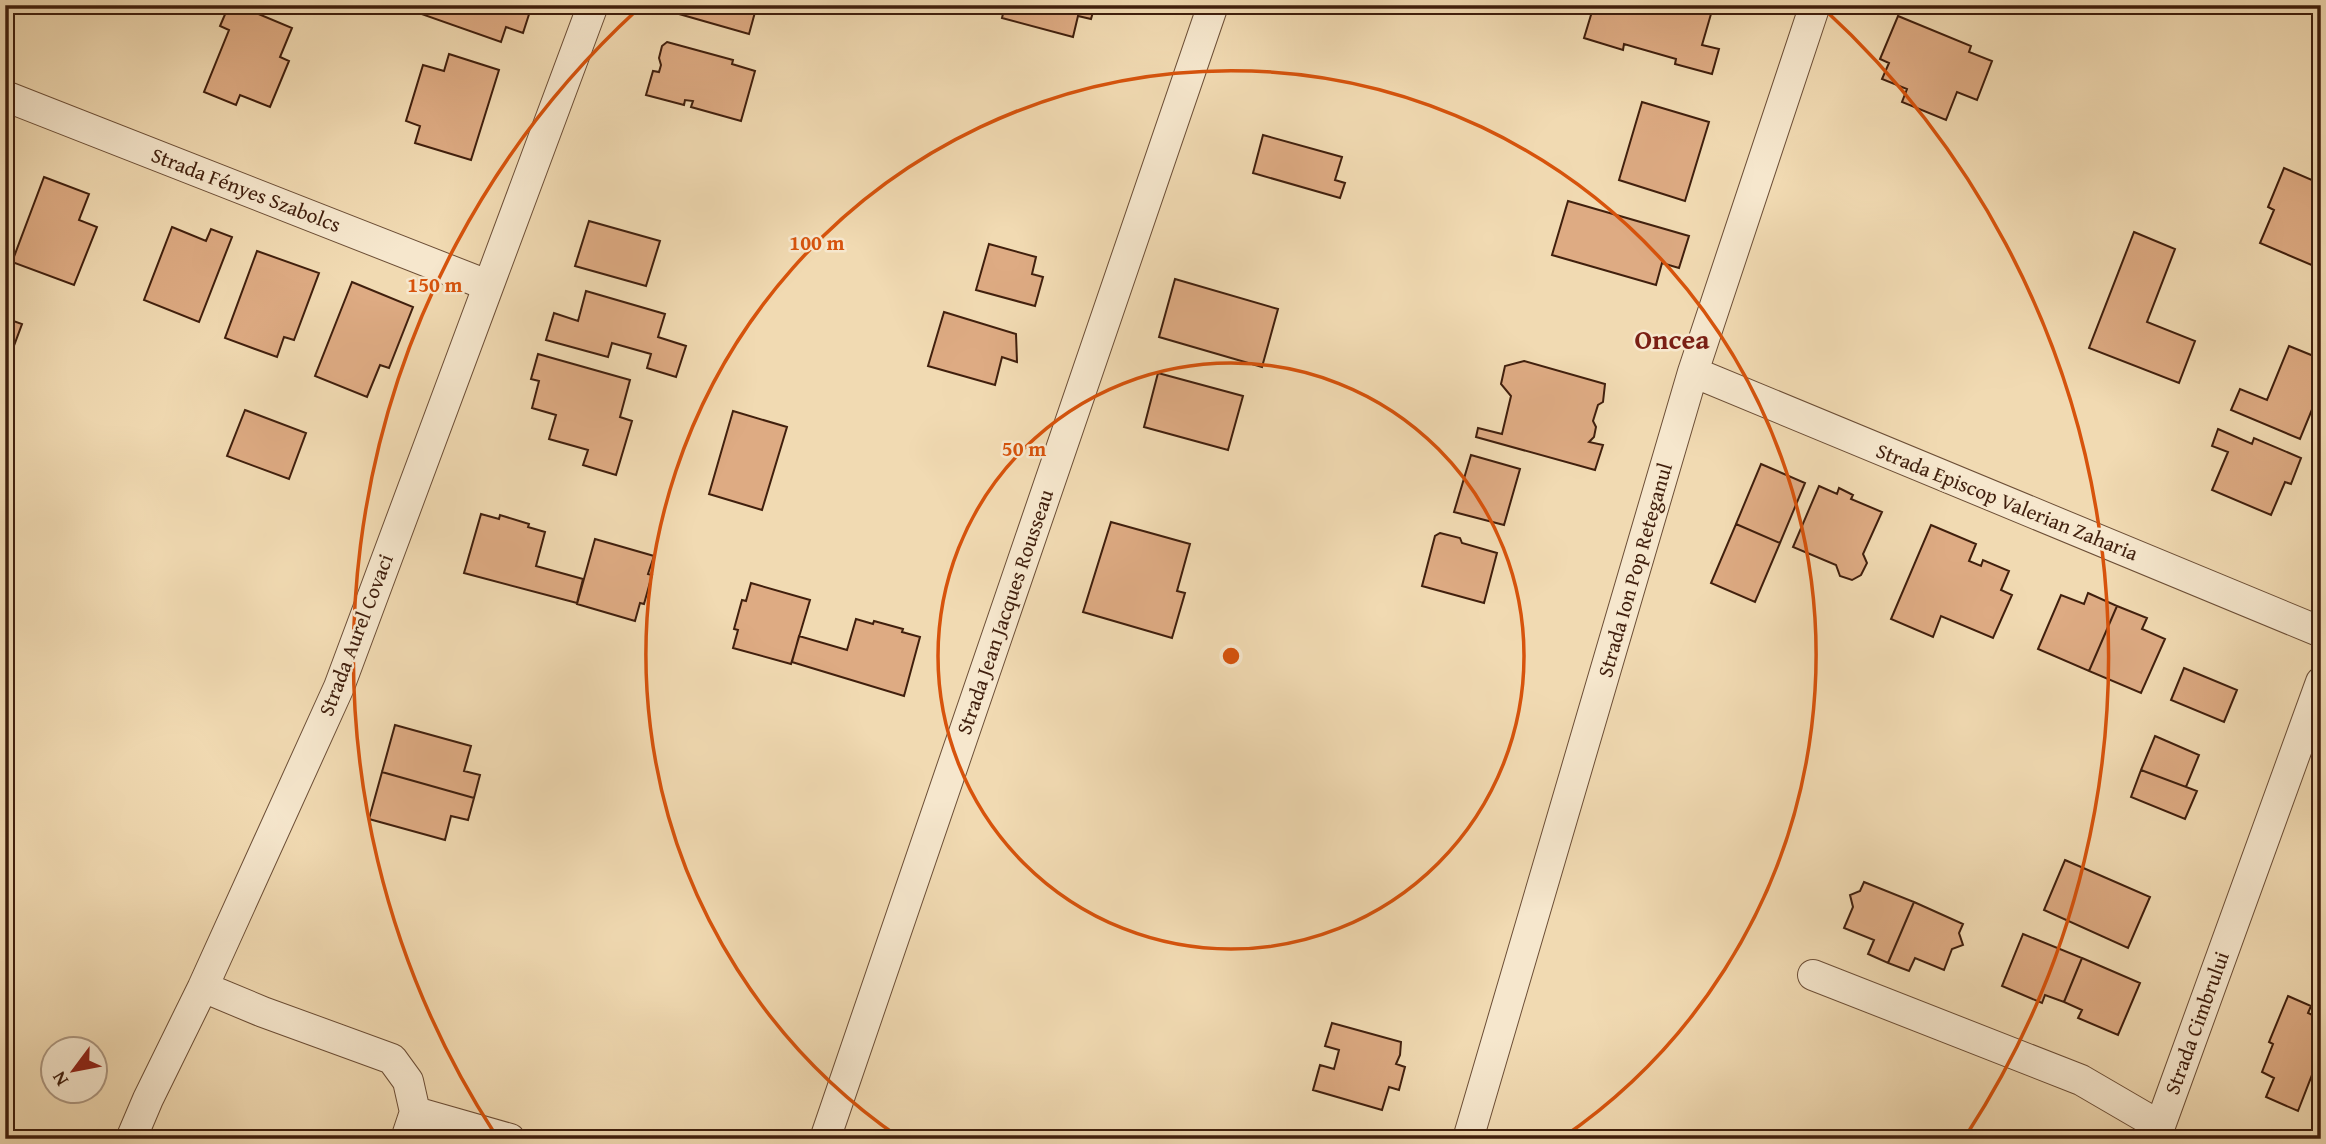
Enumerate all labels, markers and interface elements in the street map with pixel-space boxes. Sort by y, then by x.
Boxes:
street label: Strada Fényes Szabolcs [147,139,346,240]
text: 100 m [789,227,845,258]
text: 150 m [407,269,463,300]
district label: Oncea [1634,318,1710,359]
text: 50 m [1002,433,1046,464]
street label: Strada Episcop Valerian Zaharia [1871,435,2143,568]
street label: Strada Ion Pop Reteganul [1589,459,1680,681]
street label: Strada Jean Jacques Rousseau [948,484,1061,739]
street label: Strada Aurel Covaci [310,549,401,720]
centre of rings [1219,644,1243,668]
street label: Strada Cimbrului [2156,947,2237,1099]
north arrow [38,1036,108,1106]
text: N [44,1066,75,1092]

